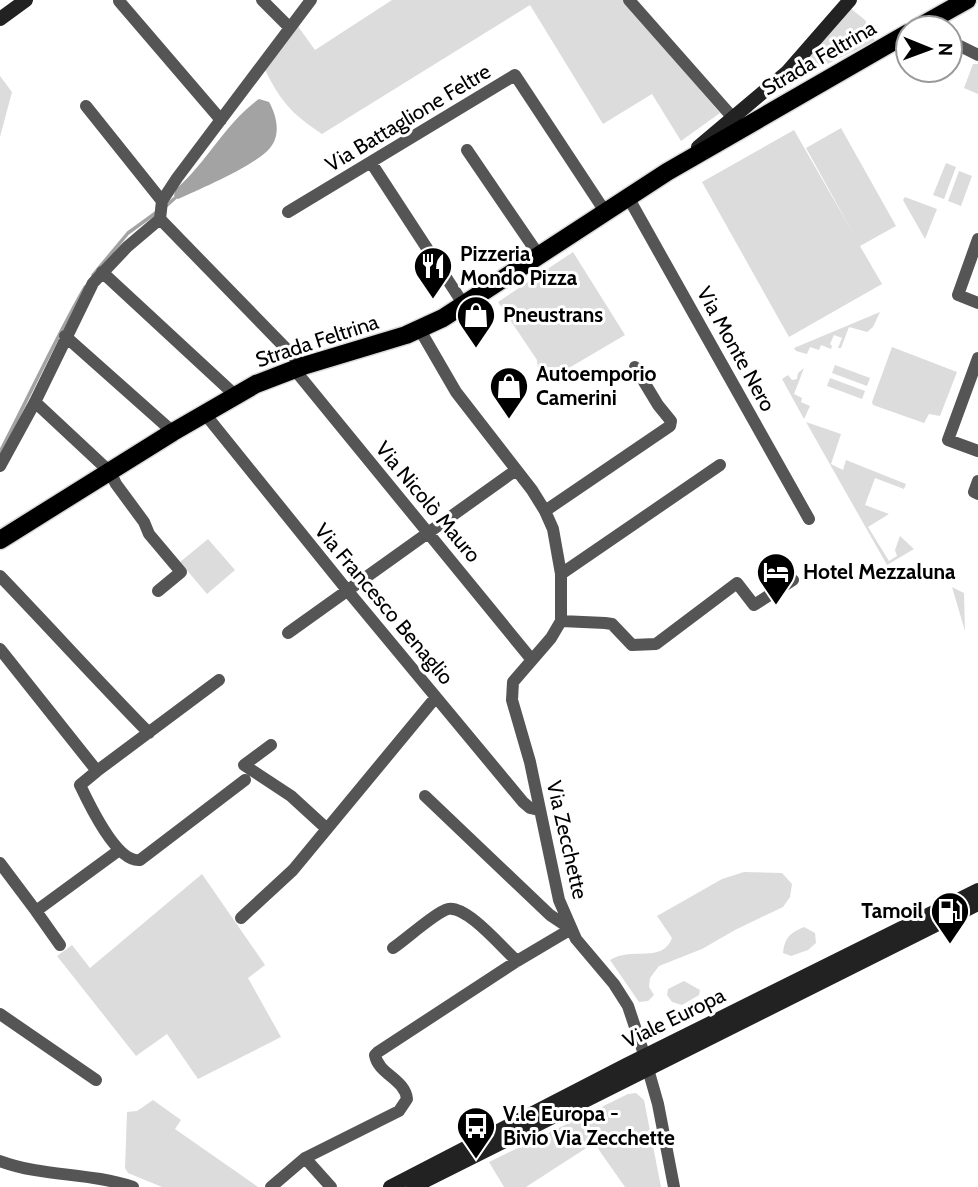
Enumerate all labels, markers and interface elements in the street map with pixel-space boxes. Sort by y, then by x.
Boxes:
north arrow [894,14,964,84]
street label: Strada Feltrina [757,15,880,100]
text: N [934,42,957,56]
street label: Via Battaglione Feltre [321,58,495,177]
place label: Pizzeria Mondo Pizza [460,241,578,290]
restaurant icon: Pizzeria Mondo Pizza [412,245,454,300]
street label: Via Monte Nero [692,282,781,415]
shop icon: Pneustrans [455,294,497,349]
place label: Pneustrans [503,302,603,327]
street label: Strada Feltrina [252,309,381,372]
place label: Autoemporio Camerini [536,361,657,410]
shop icon: Autoemporio Camerini [488,365,530,420]
street label: Via Nicolò Mauro [371,436,486,567]
street label: Via Francesco Benaglio [310,518,459,689]
hotel icon: Hotel Mezzaluna [755,551,797,606]
place label: Hotel Mezzaluna [803,559,956,584]
street label: Via Zecchette [542,778,593,902]
fuel station icon: Tamoil [929,890,971,945]
place label: Tamoil [861,898,923,923]
street label: Viale Europa [619,982,729,1053]
place label: V.le Europa - Bivio Via Zecchette [503,1101,675,1150]
bus stop icon: V.le Europa - Bivio Via Zecchette [455,1105,497,1160]

